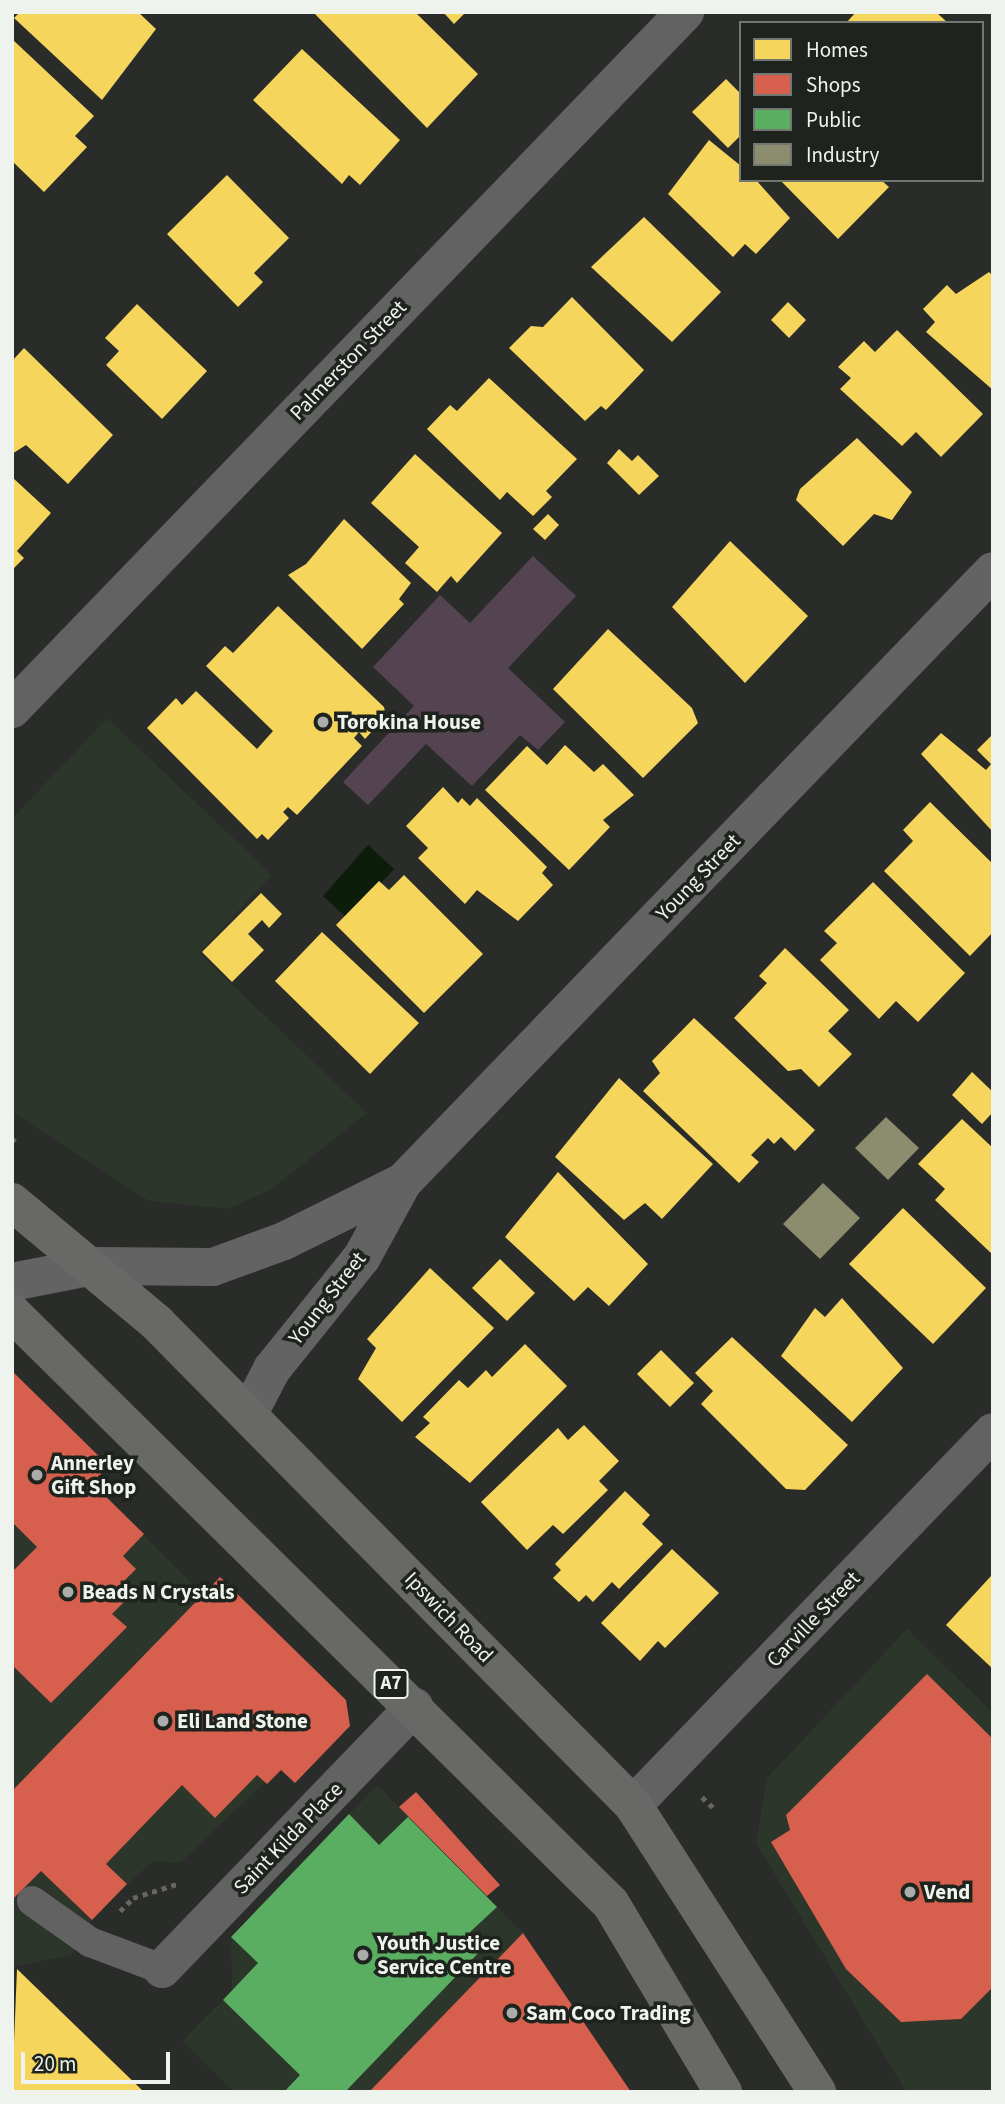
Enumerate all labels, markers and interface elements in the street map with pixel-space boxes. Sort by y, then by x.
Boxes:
legend [739,21,984,182]
text: Homes [806,35,868,65]
text: Shops [806,70,860,100]
text: Public [806,105,861,135]
text: Industry [806,140,879,170]
street label: Palmerston Street [284,295,412,425]
place label: Torokina House [337,709,481,735]
marker: Torokina House [315,714,331,730]
street label: Young Street [650,828,746,926]
street label: Young Street [283,1247,371,1349]
place label: Annerley Gift Shop [51,1450,136,1500]
marker: Annerley Gift Shop [29,1467,45,1483]
street label: Ipswich Road [399,1566,499,1668]
street label: Carville Street [761,1566,865,1672]
place label: Beads N Crystals [82,1579,235,1605]
marker: Beads N Crystals [60,1584,76,1600]
road number: A7 [374,1668,408,1700]
place label: Eli Land Stone [177,1708,308,1734]
marker: Eli Land Stone [155,1713,171,1729]
street label: Saint Kilda Place [228,1777,348,1899]
place label: Vend [924,1879,970,1905]
marker: Vend [902,1884,918,1900]
place label: Youth Justice Service Centre [377,1930,511,1980]
marker: Youth Justice Service Centre [355,1947,371,1963]
place label: Sam Coco Trading [526,2000,691,2026]
marker: Sam Coco Trading [504,2005,520,2021]
scale bar [24,2038,173,2082]
text: 20 m [34,2049,76,2079]

